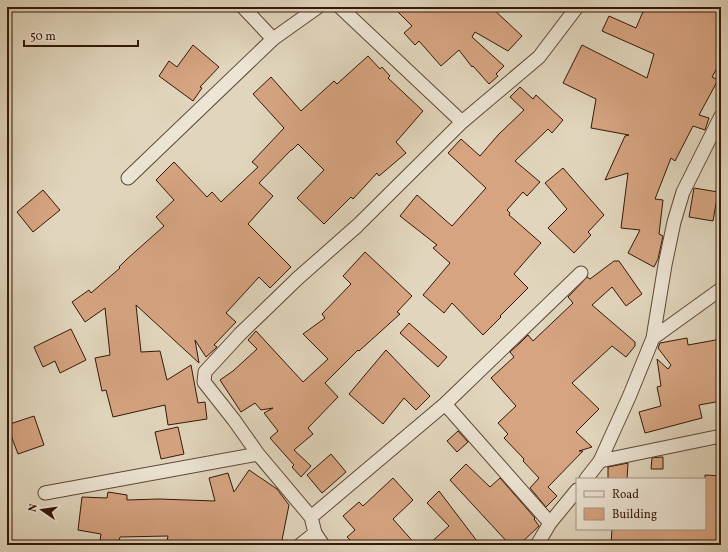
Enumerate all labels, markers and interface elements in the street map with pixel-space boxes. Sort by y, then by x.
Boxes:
scale bar [24,22,138,48]
text: 50 m [30,29,56,45]
legend [576,478,706,530]
text: Road [612,487,639,503]
north arrow [22,490,62,530]
text: N [26,503,42,514]
text: Building [612,507,657,523]

